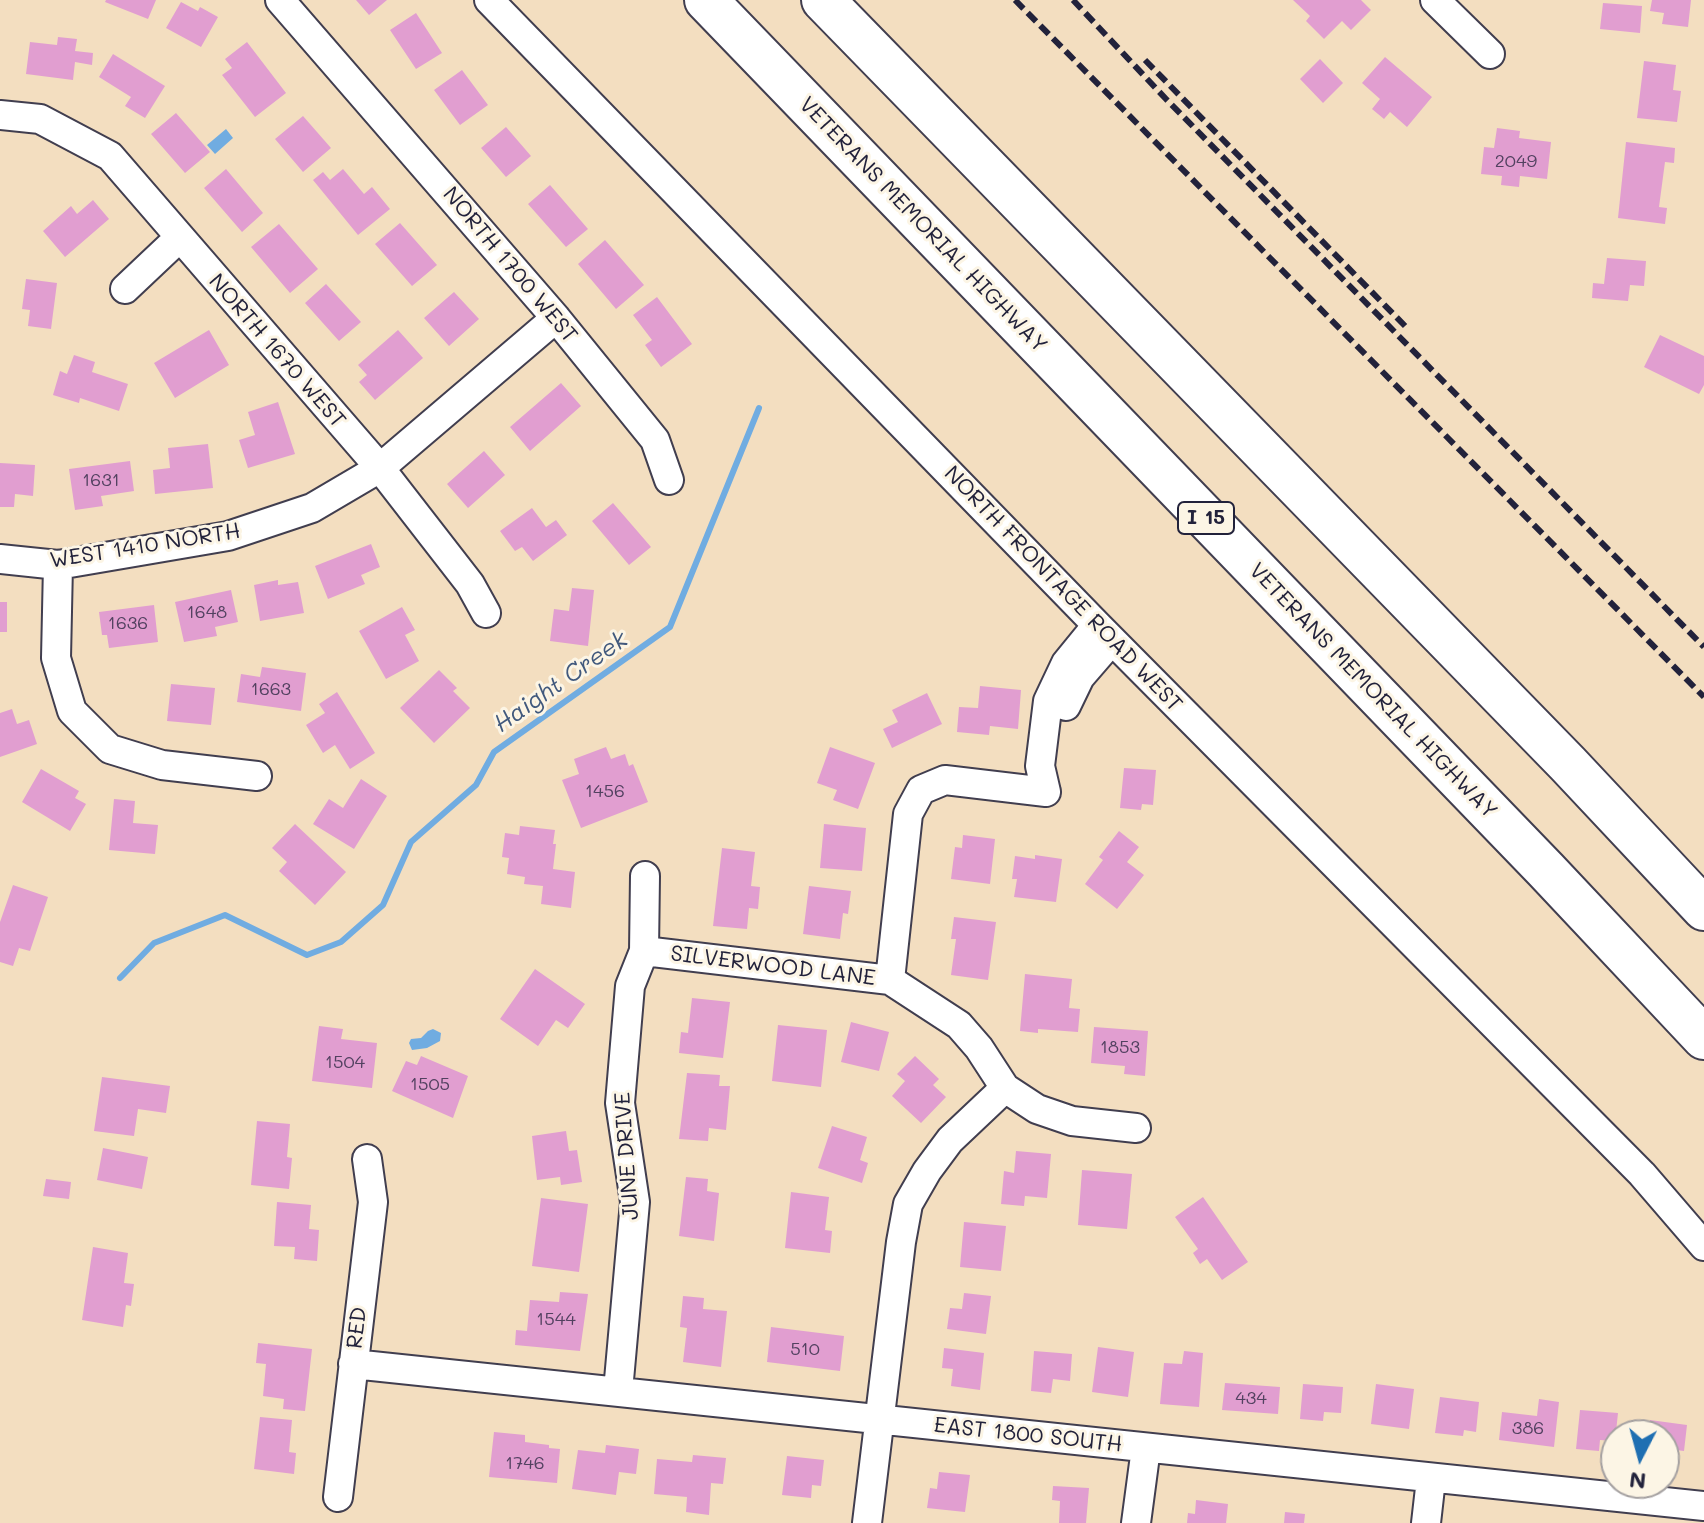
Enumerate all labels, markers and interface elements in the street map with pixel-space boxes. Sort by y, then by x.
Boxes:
street label: VETERANS MEMORIAL HIGHWAY [793,92,1053,358]
house number: 2049 [1495,150,1537,172]
street label: NORTH 1700 WEST [437,182,583,348]
street label: NORTH 1670 WEST [203,269,351,433]
street label: NORTH FRONTAGE ROAD WEST [938,461,1188,717]
house number: 1631 [82,469,120,491]
road number: I 15 [1178,502,1234,534]
street label: WEST 1410 NORTH [48,518,242,574]
street label: VETERANS MEMORIAL HIGHWAY [1243,558,1503,824]
house number: 1648 [187,601,227,623]
house number: 1636 [108,612,148,634]
water label: Haight Creek [489,625,633,739]
house number: 1663 [251,678,291,700]
house number: 1456 [585,780,625,802]
street label: SILVERWOOD LANE [669,940,877,992]
house number: 1853 [1100,1036,1140,1058]
house number: 1504 [325,1051,365,1073]
house number: 1505 [410,1073,450,1095]
street label: JUNE DRIVE [609,1091,645,1221]
street label: RED [341,1306,373,1350]
house number: 1544 [536,1308,576,1330]
house number: 510 [790,1338,820,1360]
house number: 434 [1235,1387,1267,1409]
street label: EAST 1800 SOUTH [933,1412,1123,1458]
house number: 386 [1512,1417,1544,1439]
north arrow [1600,1419,1680,1499]
house number: 1746 [505,1452,545,1474]
text: N [1628,1466,1647,1497]

